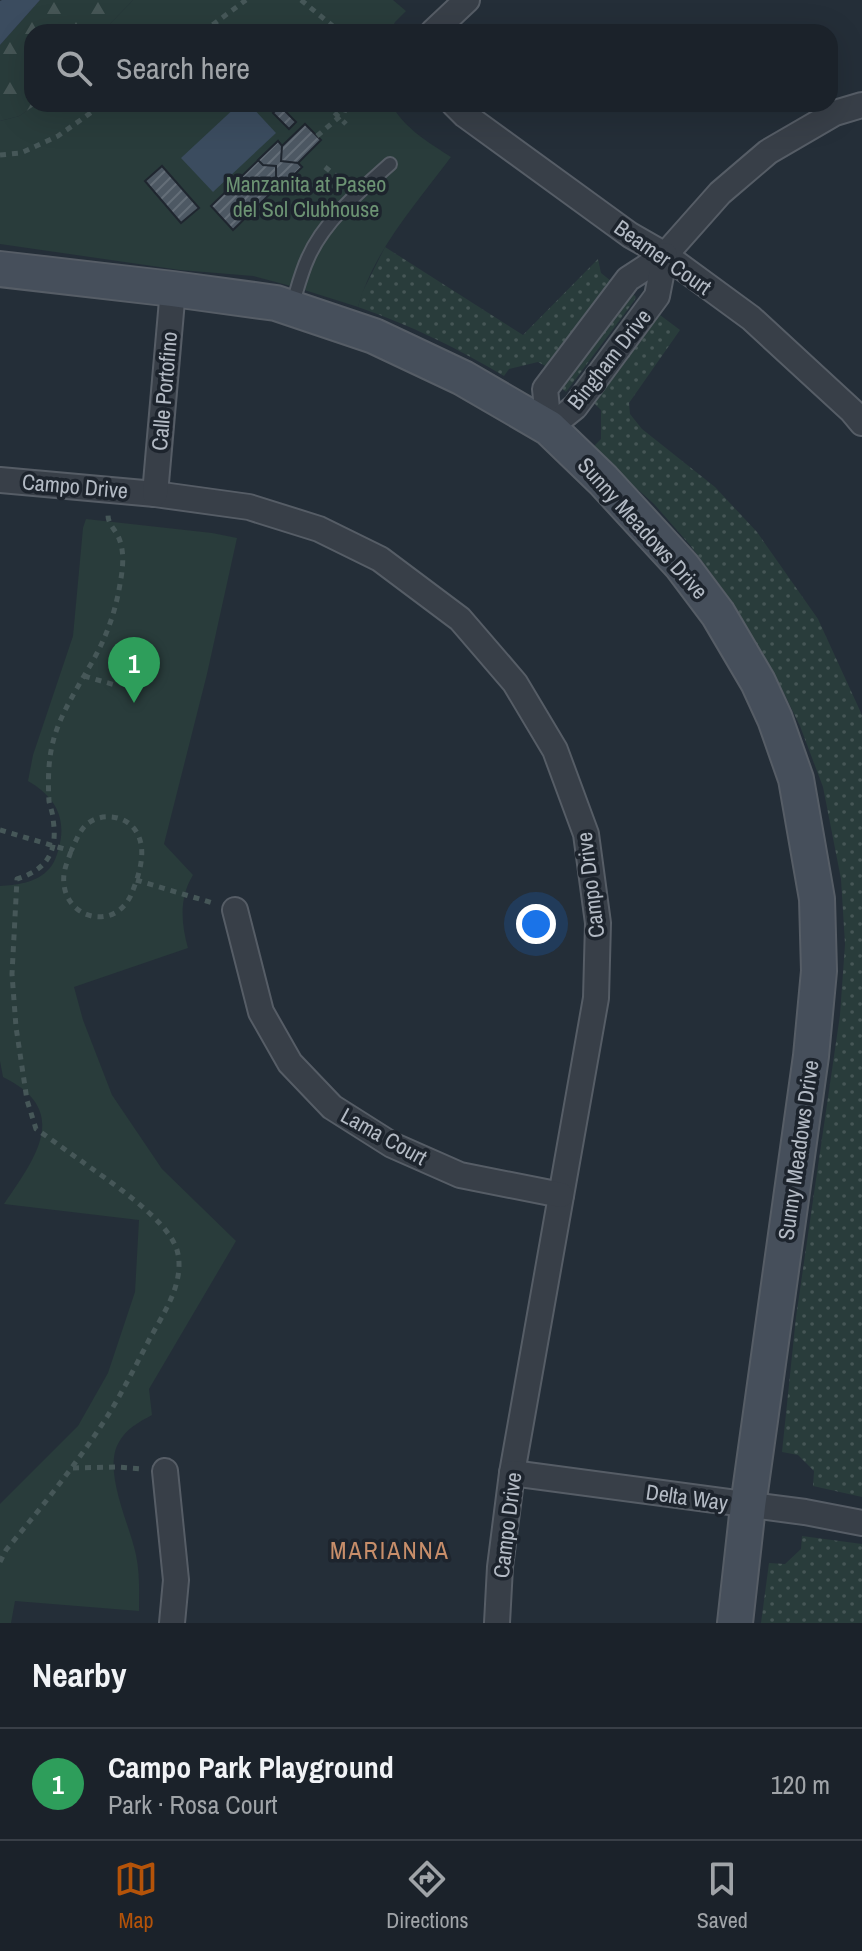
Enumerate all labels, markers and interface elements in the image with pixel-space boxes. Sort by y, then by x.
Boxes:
search box [24,24,838,112]
icon: search [52,46,96,90]
text: Search here [116,48,250,88]
park label: Manzanita at Paseo del Sol Clubhouse [226,169,386,224]
street label: Beamer Court [608,213,718,301]
street label: Bingham Drive [560,302,658,416]
street label: Calle Portofino [144,330,184,452]
street label: Sunny Meadows Drive [571,451,715,605]
street label: Campo Drive [21,466,129,506]
pin: 1 [108,637,160,703]
street label: Campo Drive [569,830,611,940]
your location [516,904,556,944]
street label: Sunny Meadows Drive [771,1058,825,1242]
street label: Lama Court [336,1100,432,1172]
street label: Campo Drive [486,1470,528,1580]
street label: Delta Way [644,1476,730,1518]
district label: MARIANNA [330,1534,450,1566]
text: Nearby [32,1652,127,1698]
text: Campo Park Playground [108,1747,394,1787]
text: 1 [52,1767,64,1802]
text: 120 m [771,1767,830,1802]
text: Park · Rosa Court [108,1787,277,1822]
tab: Map [114,1857,158,1935]
tab: Directions [386,1857,469,1935]
tab: Saved [697,1857,748,1935]

